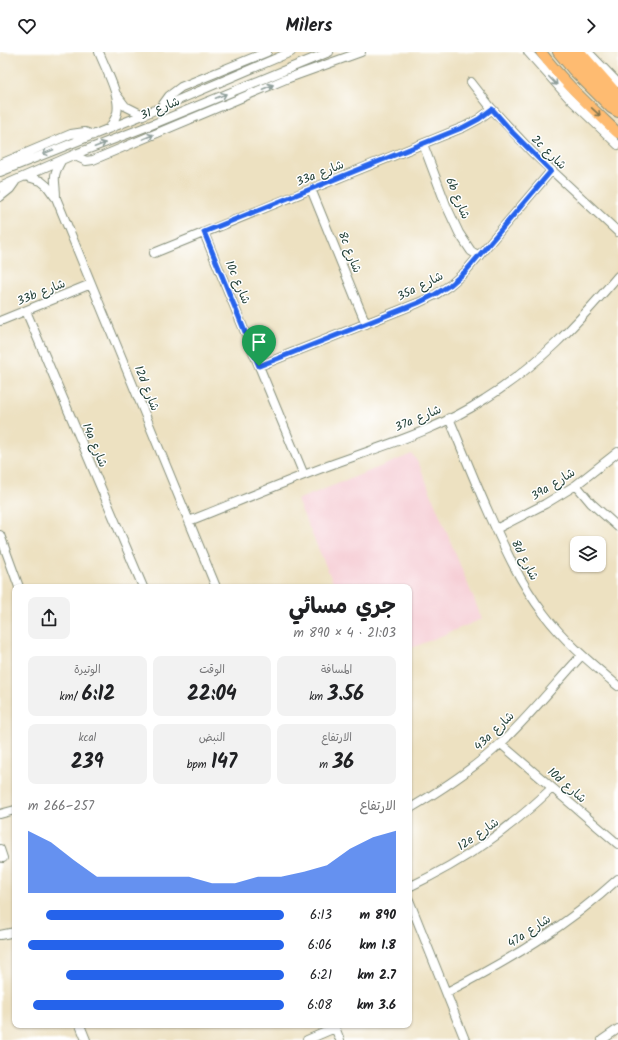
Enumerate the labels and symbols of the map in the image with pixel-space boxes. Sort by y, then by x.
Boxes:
one-way arrow [548,76,558,86]
one-way arrow [262,83,274,90]
street label: شارع 31 [137,92,183,125]
one-way arrow [214,92,226,100]
one-way arrow [591,107,601,117]
street label: 2c شارع [527,131,571,174]
one-way arrow [142,132,154,140]
one-way arrow [94,140,106,148]
one-way arrow [43,149,55,157]
street label: 33a شارع [293,155,347,192]
street label: 6b شارع [440,174,475,222]
street label: 8c شارع [333,229,366,276]
street label: 10c شارع [220,257,255,307]
street label: 35a شارع [394,267,447,306]
street label: 33b شارع [14,274,68,311]
pin [242,325,276,366]
street label: 12d شارع [129,363,164,414]
street label: 37a شارع [392,400,444,437]
street label: 14a شارع [77,420,112,470]
street label: 39a شارع [527,463,579,505]
street label: 8d شارع [506,536,543,584]
street label: 43a شارع [470,707,519,756]
street label: 10d شارع [543,763,590,808]
street label: 12e شارع [454,813,503,856]
street label: 47a شارع [504,910,555,953]

